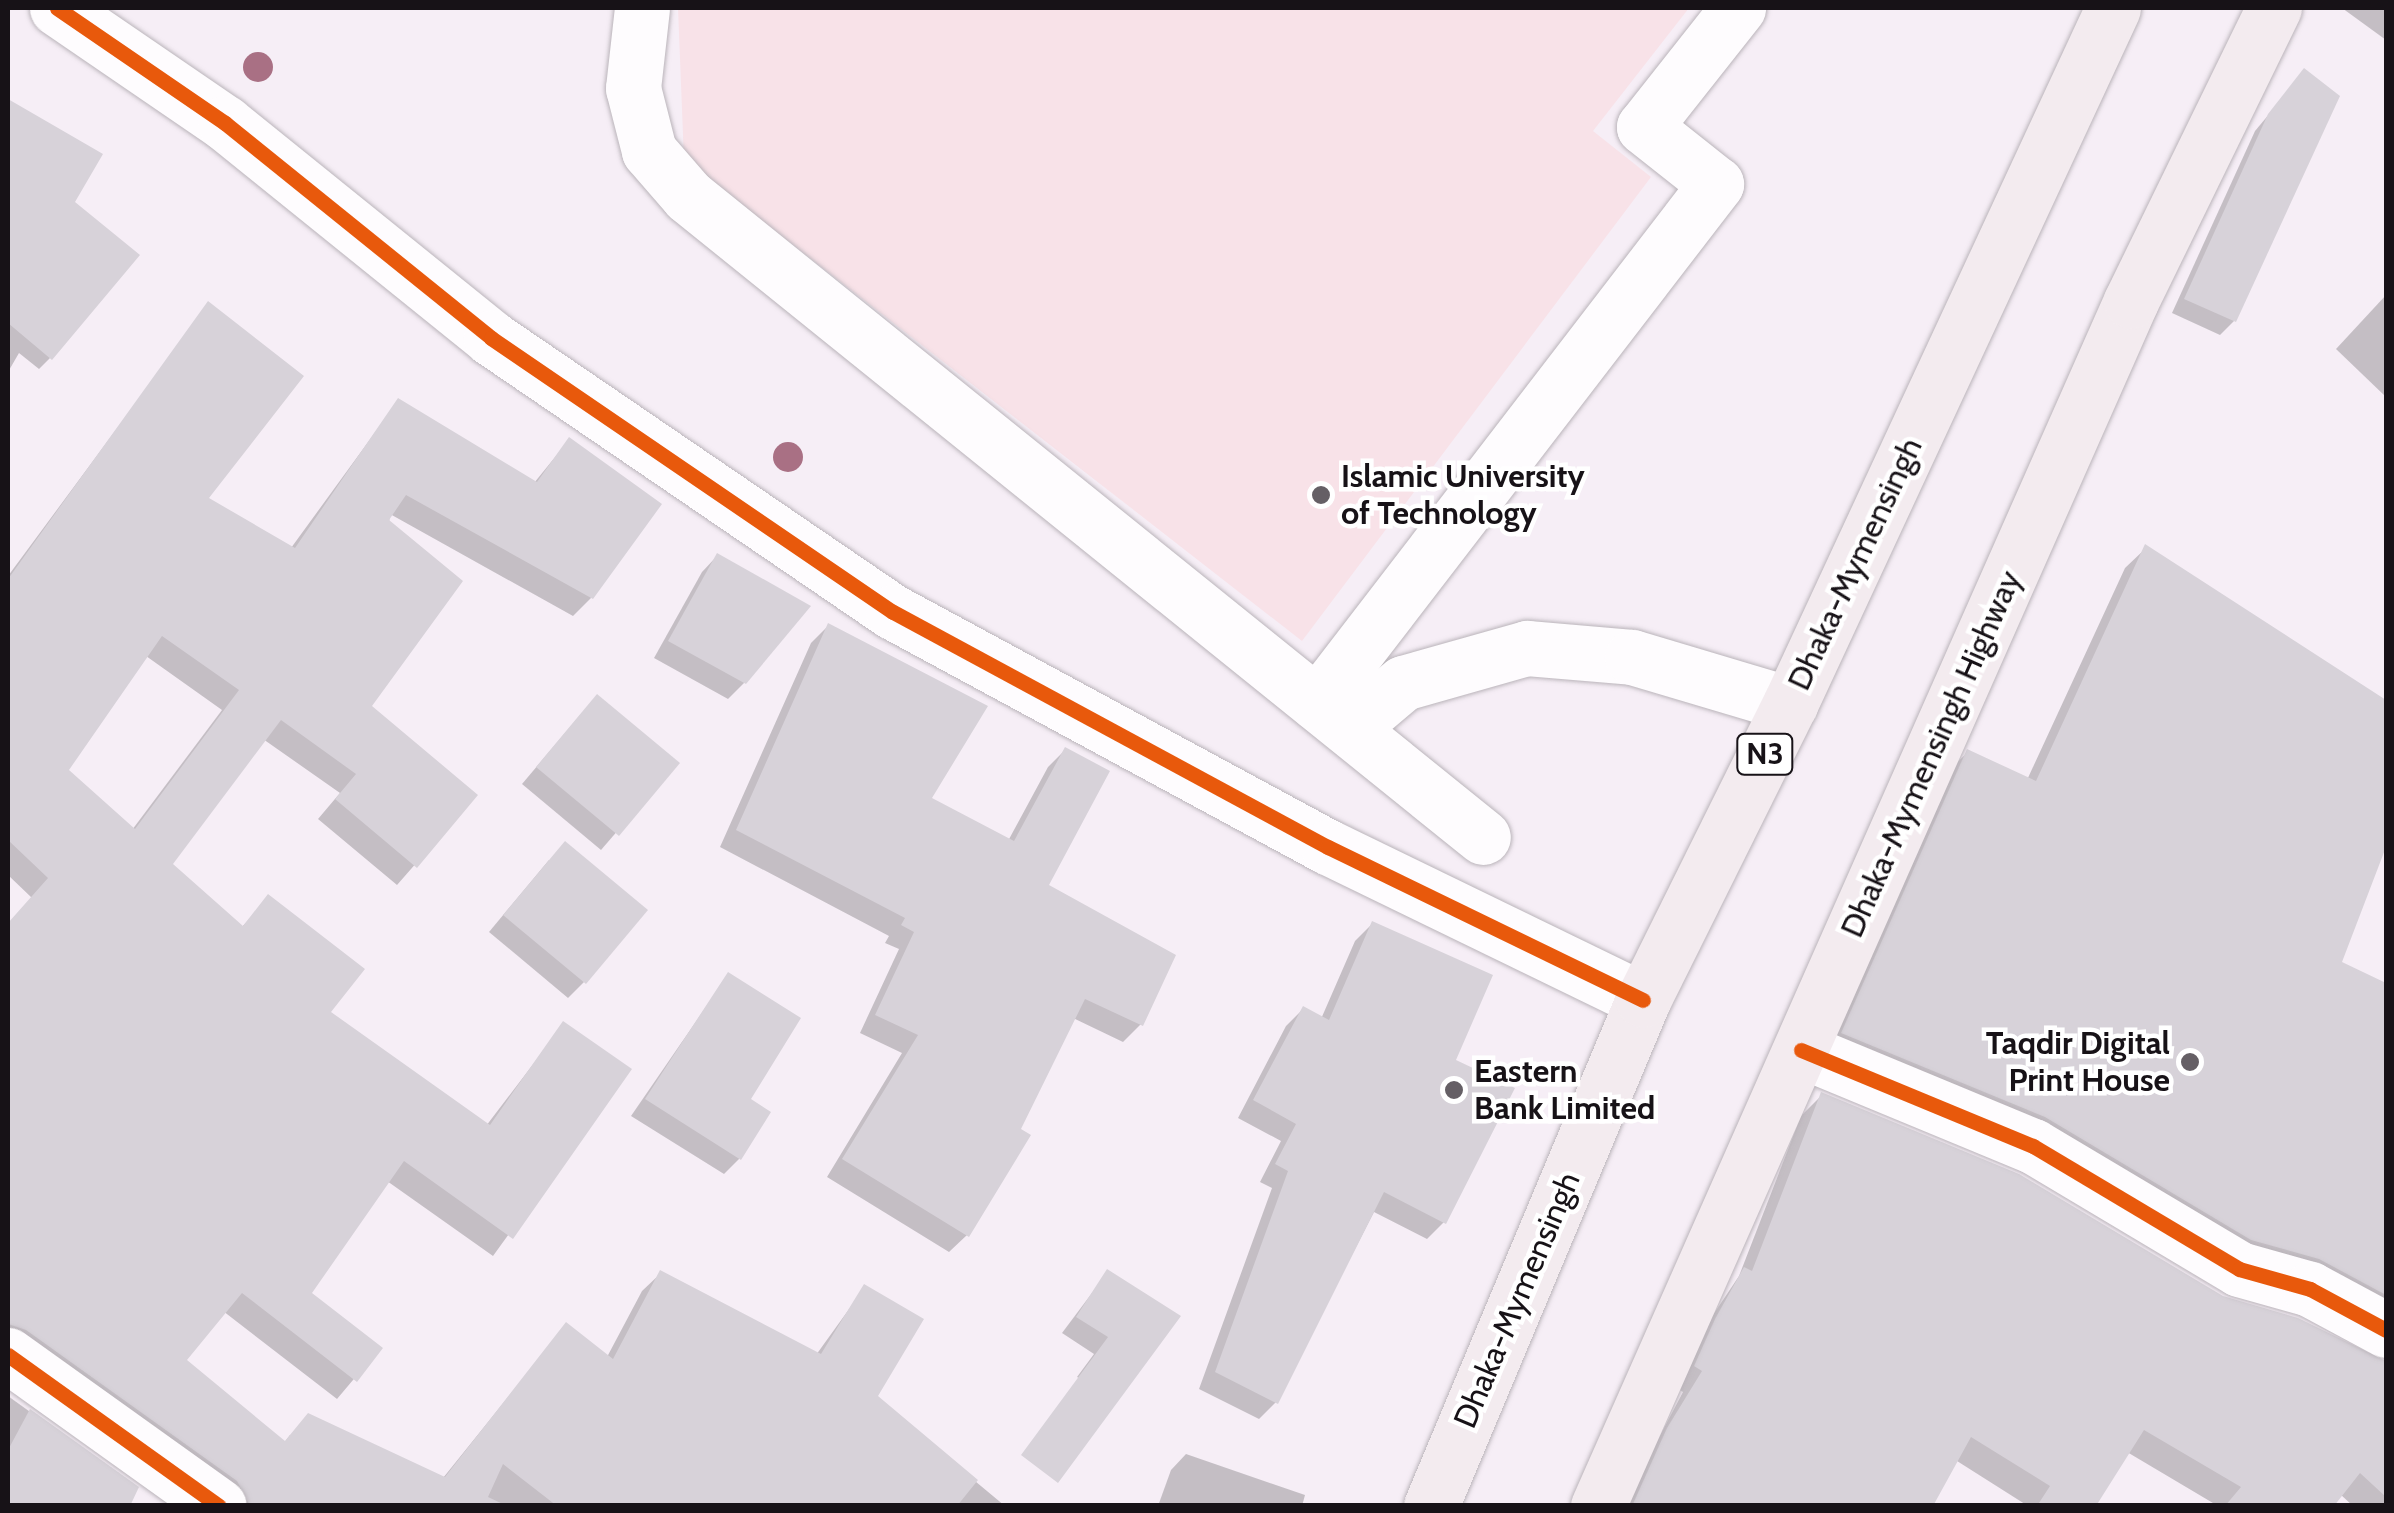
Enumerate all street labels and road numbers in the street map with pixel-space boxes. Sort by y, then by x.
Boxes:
street label: Dhaka-Mymensingh [1780,432,1930,696]
street label: Dhaka-Mymensingh Highway [1833,565,2029,943]
road number: N3 [1735,729,1795,779]
street label: Dhaka-Mymensingh [1446,1166,1588,1434]

